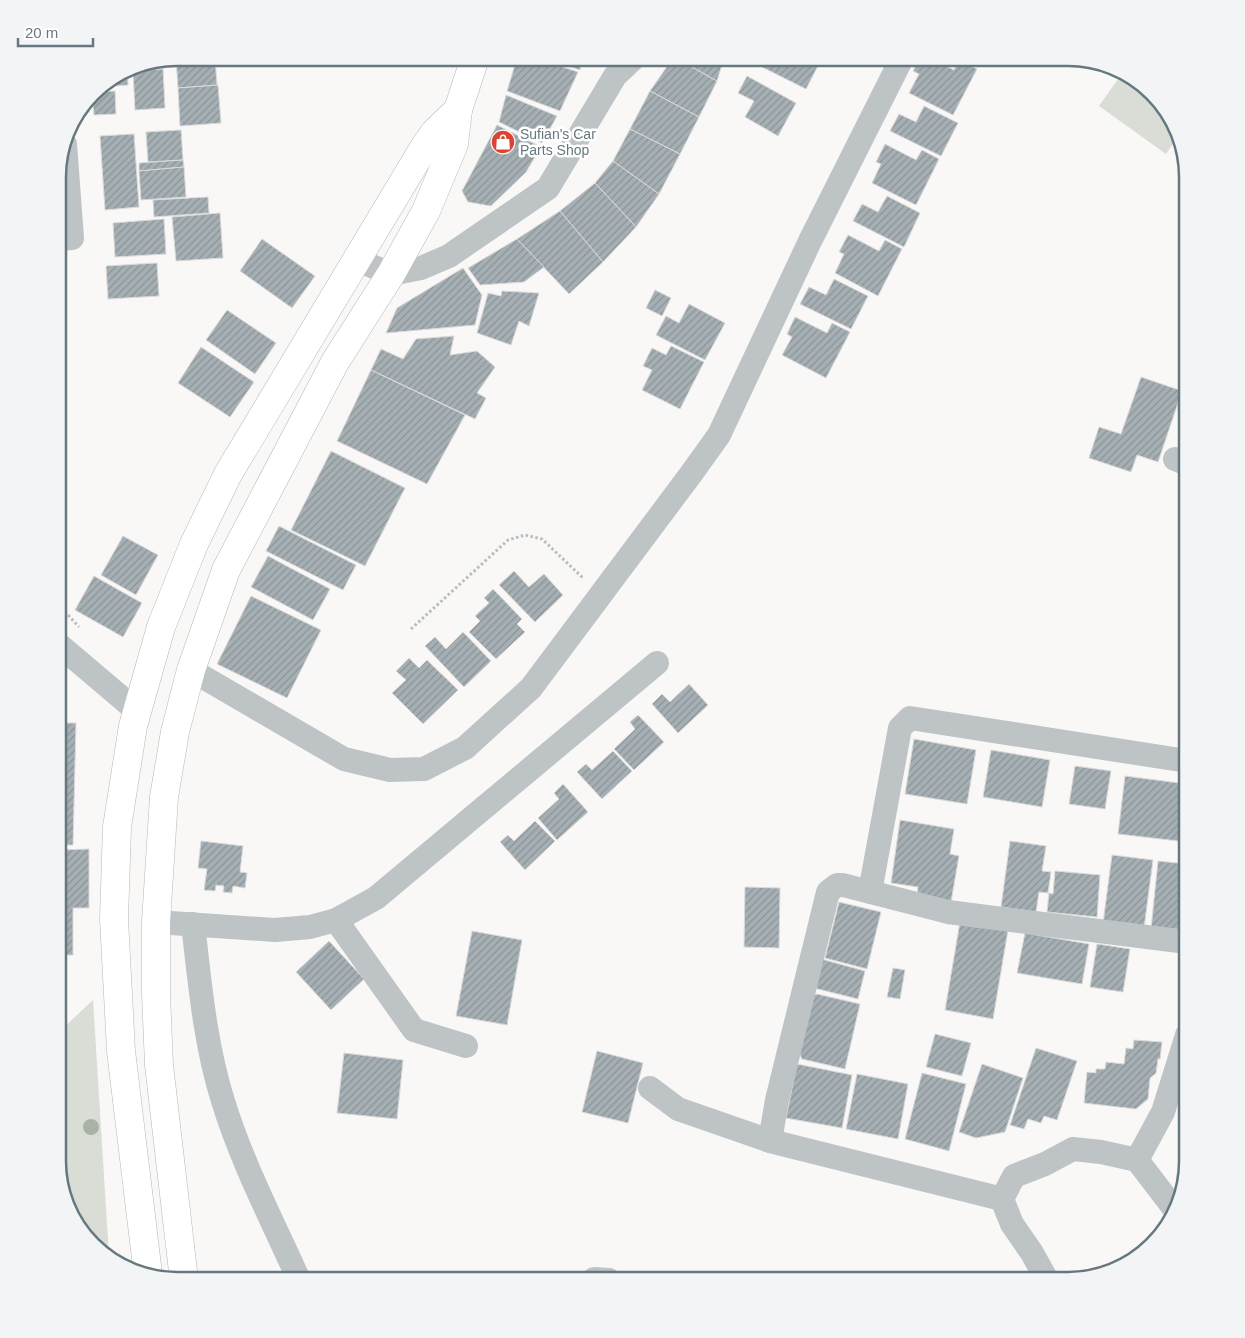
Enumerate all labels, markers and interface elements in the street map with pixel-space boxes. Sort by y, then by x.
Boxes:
scale bar [18,15,92,47]
text: 20 m [25,24,58,41]
place label: Sufian's Car Parts Shop [520,126,596,158]
shop icon: Sufian's Car Parts Shop [490,129,516,155]

